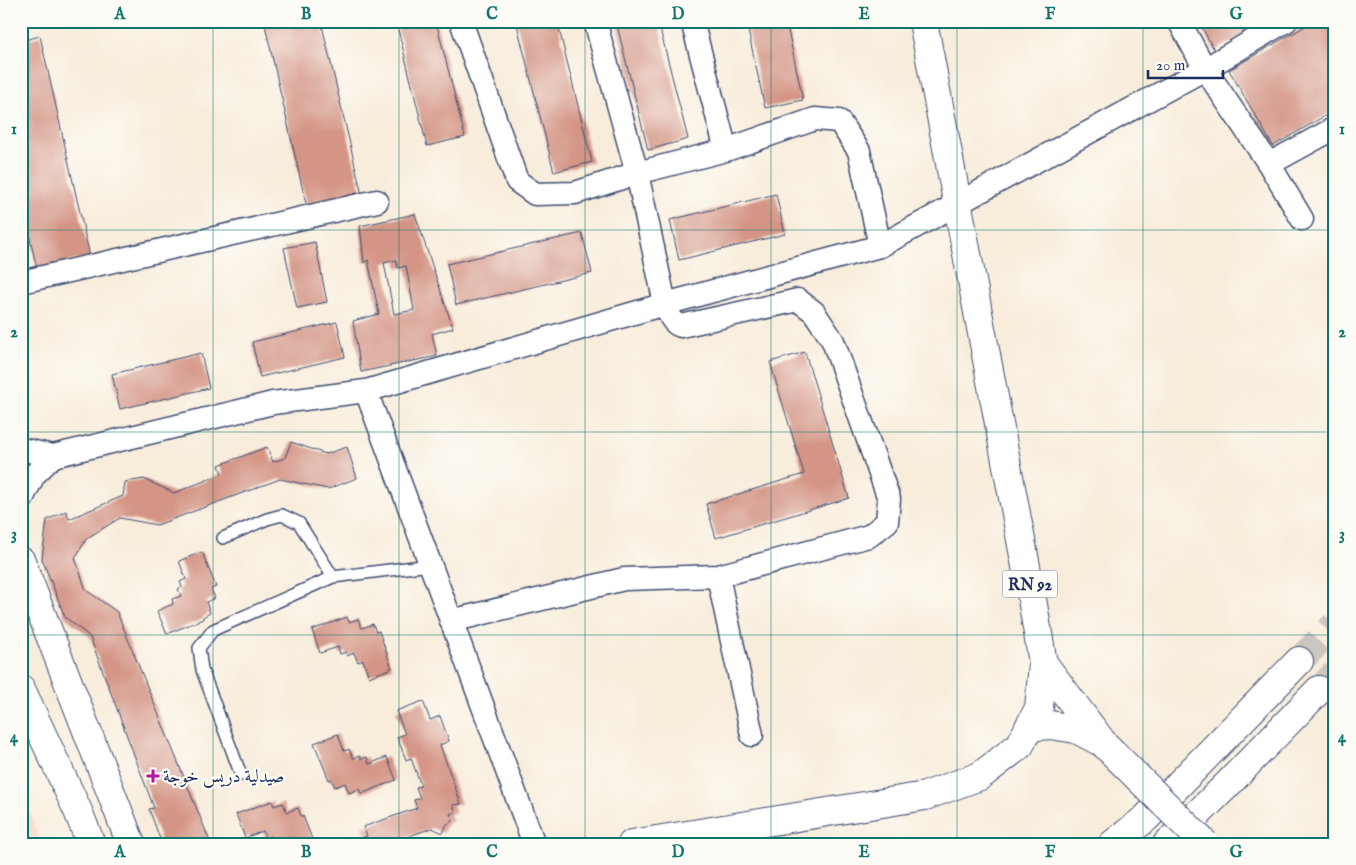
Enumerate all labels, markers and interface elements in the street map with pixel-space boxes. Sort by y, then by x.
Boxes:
text: A [114,5,127,25]
text: B [301,5,312,25]
text: C [486,5,498,25]
text: D [672,5,685,25]
text: E [858,5,870,25]
text: F [1045,5,1056,25]
text: G [1230,5,1243,25]
scale bar [1148,48,1224,80]
text: 20 m [1156,56,1186,75]
text: 1 [11,120,17,140]
text: 1 [1339,120,1345,140]
text: 2 [10,323,18,343]
text: 2 [1338,323,1346,343]
text: 3 [11,525,17,545]
text: 3 [1339,525,1345,545]
road number: RN 92 [1002,570,1058,598]
text: 4 [10,728,19,748]
text: 4 [1338,728,1347,748]
place label: صيدلية دريس خوجة [163,766,284,789]
marker: صيدلية دريس خوجة [147,770,159,782]
text: A [114,843,127,863]
text: B [301,843,312,863]
text: C [486,843,498,863]
text: D [672,843,685,863]
text: E [858,843,870,863]
text: F [1045,843,1056,863]
text: G [1230,843,1243,863]

